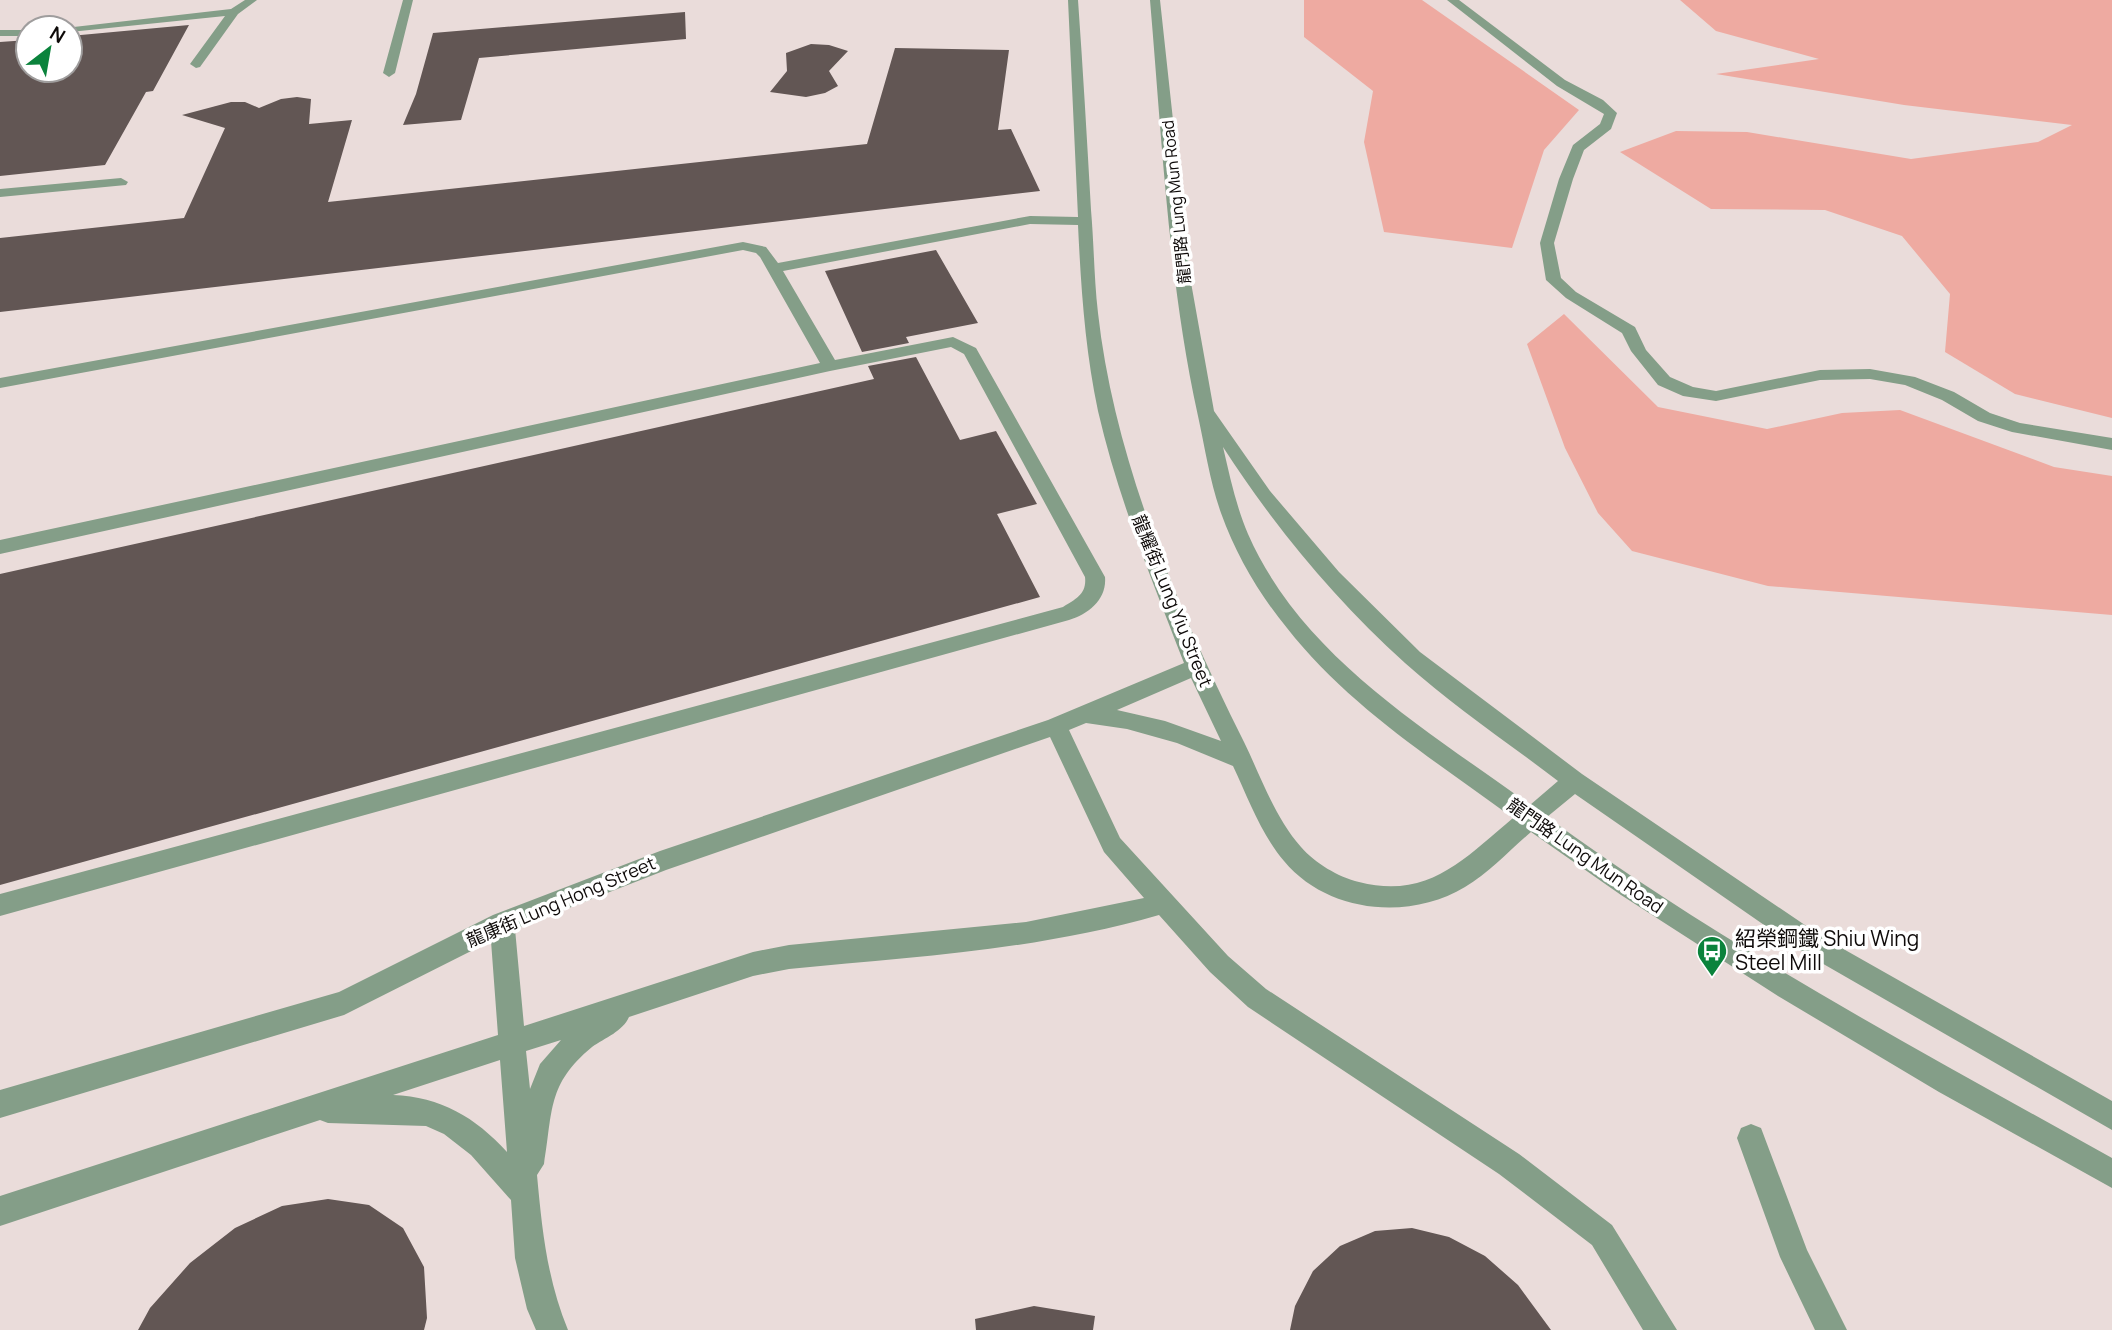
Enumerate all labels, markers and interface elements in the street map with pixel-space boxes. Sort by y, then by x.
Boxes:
north arrow [14,14,84,84]
text: N [45,20,70,49]
street label: 龍門路 Lung Mun Road [1156,119,1196,285]
street label: 龍耀街 Lung Yiu Street [1127,511,1218,690]
street label: 龍門路 Lung Mun Road [1503,792,1668,918]
street label: 龍康街 Lung Hong Street [462,850,659,952]
place label: 紹榮鋼鐵 Shiu Wing Steel Mill [1735,924,1919,976]
bus stop icon: 紹榮鋼鐵 Shiu Wing Steel Mill [1695,934,1729,978]

